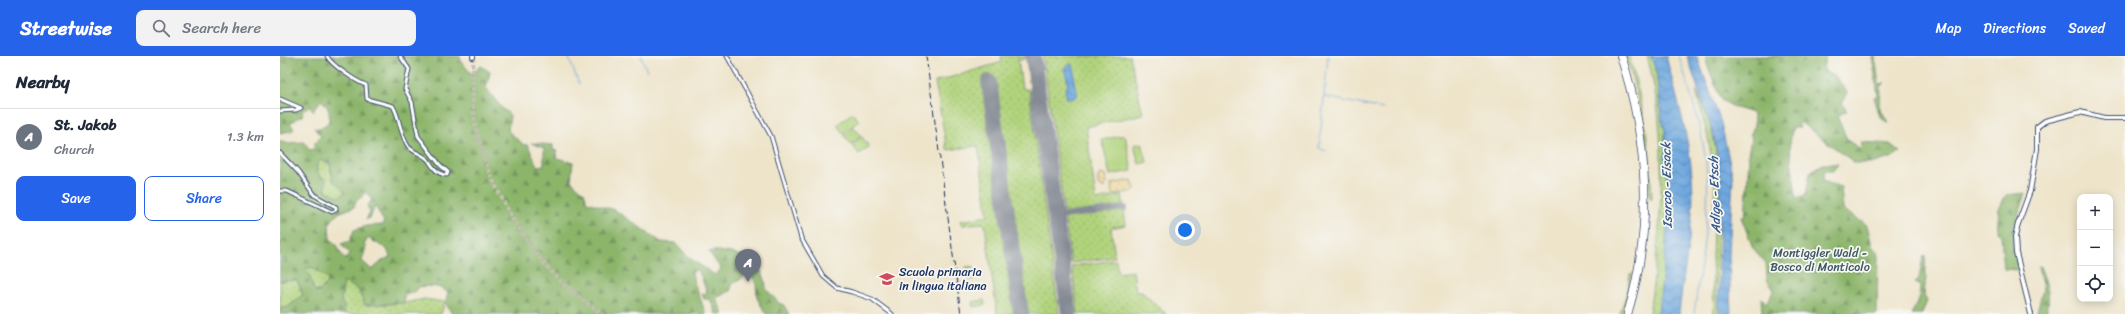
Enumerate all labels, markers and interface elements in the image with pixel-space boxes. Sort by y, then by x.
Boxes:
search box [136,10,416,46]
text: Streetwise [20,12,112,45]
text: Search here [182,15,261,41]
text: Map [1935,16,1961,41]
text: Directions [1983,16,2046,41]
text: Saved [2068,16,2105,41]
icon: search [150,17,172,39]
text: Nearby [16,67,70,97]
text: St. Jakob [54,112,117,138]
text: A [25,125,33,148]
text: 1.3 km [227,125,264,148]
text: Church [54,138,95,161]
water label: Isarco - Eisack [1654,141,1679,229]
water label: Adige - Etsch [1702,155,1727,235]
button: Save [16,176,136,221]
button: Share [144,176,264,221]
map controls [2077,194,2113,302]
button: + [2077,194,2113,230]
your location [1175,220,1195,240]
button: − [2077,230,2113,266]
park label: Montiggler Wald - Bosco di Monticolo [1770,242,1870,278]
pin: A [735,249,761,282]
place label: Scuola primaria in lingua italiana [899,261,987,297]
button: locate [2077,266,2113,302]
school or university icon: Scuola primaria in lingua italiana [878,270,896,288]

